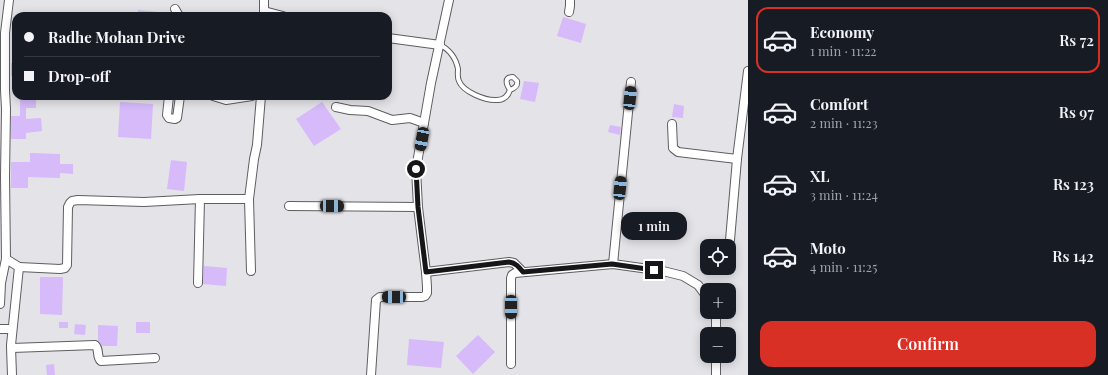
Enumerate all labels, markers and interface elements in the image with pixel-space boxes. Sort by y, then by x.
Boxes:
icon: car [762,22,798,58]
text: Economy [810,22,874,42]
text: Radhe Mohan Drive [48,27,185,47]
text: Rs 72 [1059,30,1094,50]
text: 1 min · 11:22 [810,42,877,59]
text: Drop-off [48,66,110,86]
car [623,85,637,111]
icon: car [762,94,798,130]
text: Comfort [810,94,868,114]
text: Rs 97 [1059,102,1094,122]
text: 2 min · 11:23 [810,114,878,131]
car [414,126,430,152]
route start [407,160,425,178]
icon: car [762,166,798,202]
text: XL [810,166,830,186]
text: Rs 123 [1053,174,1094,194]
car [613,175,627,201]
text: 3 min · 11:24 [810,186,878,203]
car [320,200,344,212]
callout: 1 min [621,212,687,240]
text: 1 min [638,217,670,234]
icon: car [762,238,798,274]
text: Moto [810,238,846,258]
map controls [700,239,736,363]
button: locate [700,239,736,275]
text: Rs 142 [1052,246,1094,266]
text: 4 min · 11:25 [810,258,877,275]
route end [645,261,663,279]
button: + [700,283,736,319]
car [382,291,406,303]
car [505,295,517,319]
button: Confirm [760,321,1096,367]
button: − [700,327,736,363]

